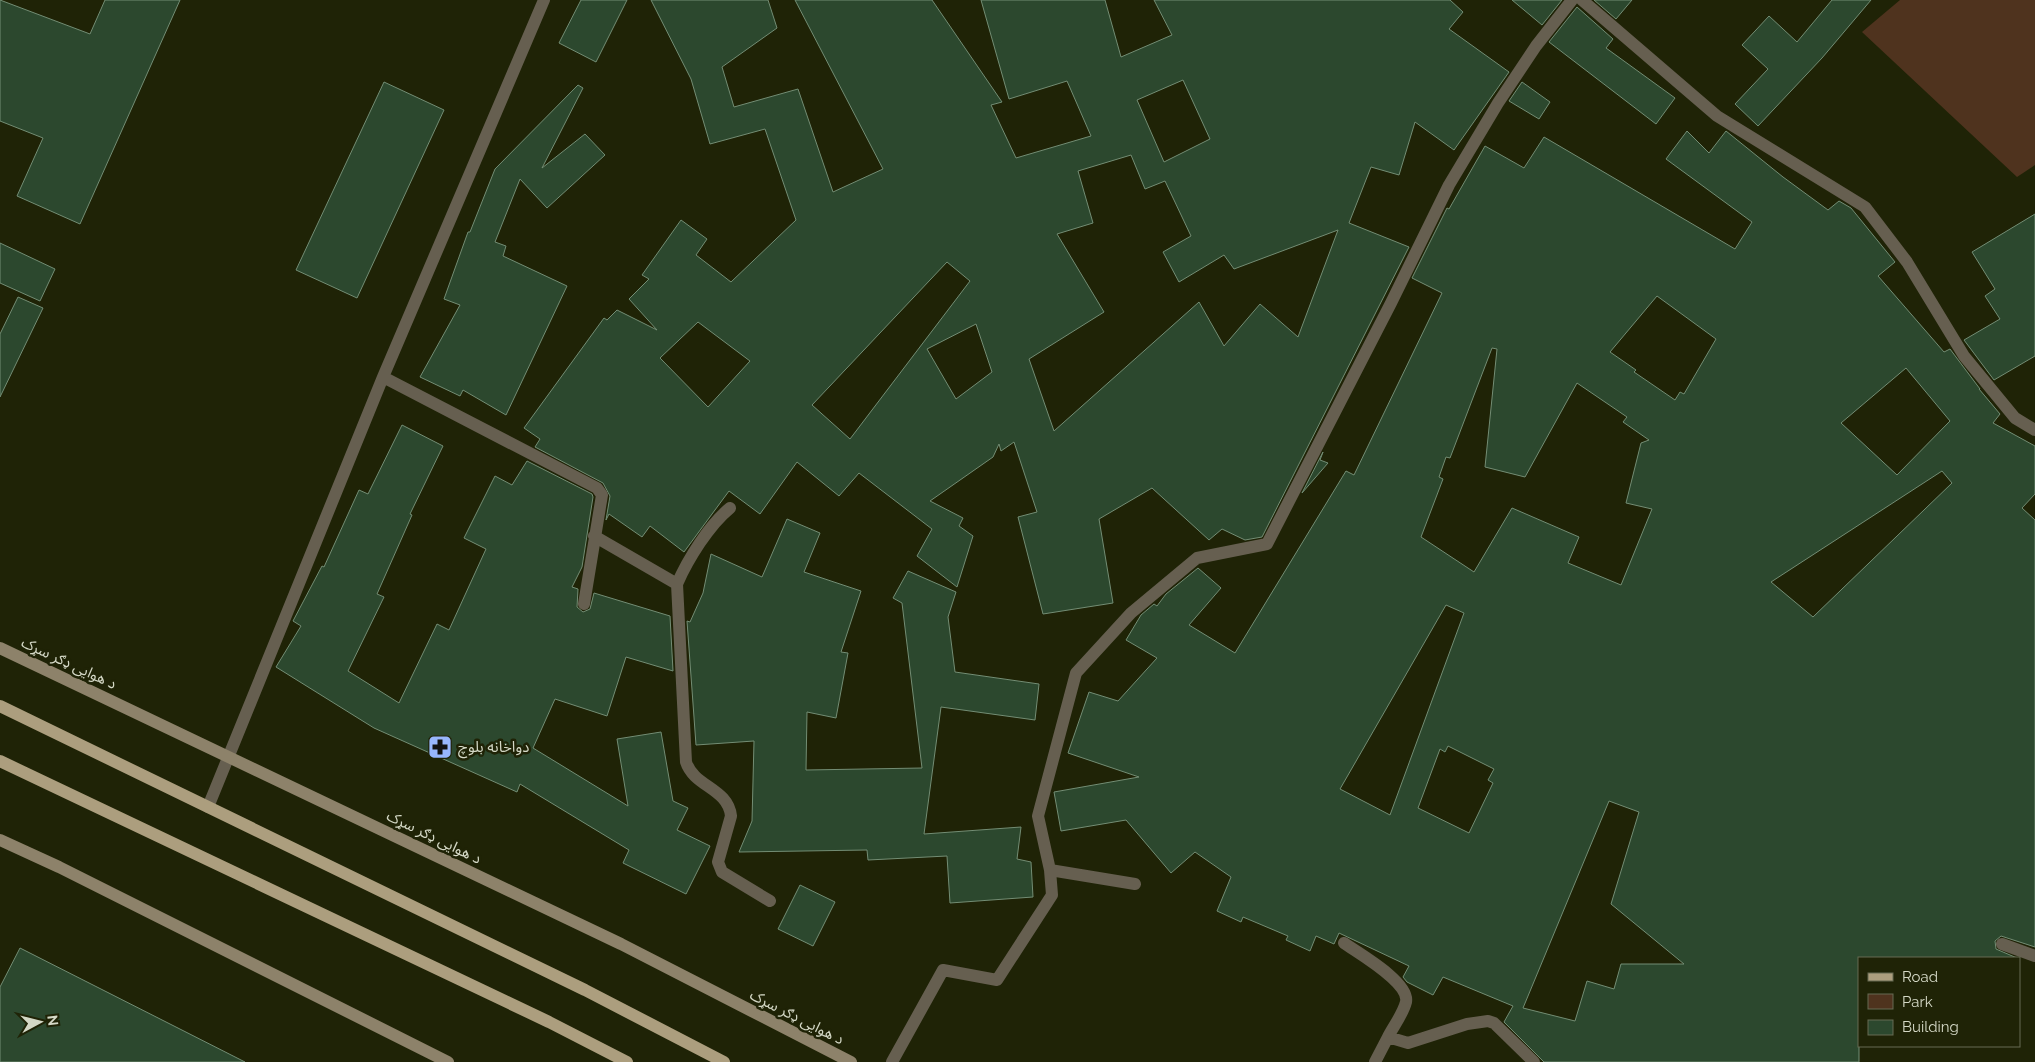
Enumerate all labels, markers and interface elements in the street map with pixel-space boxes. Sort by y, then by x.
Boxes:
street label: د هوایی ډګر سړک [19,633,119,693]
pharmacy icon: دواخانه بلوچ [427,734,453,760]
place label: دواخانه بلوچ [458,738,529,759]
street label: د هوایی ډګر سړک [384,806,484,868]
legend [1858,957,2020,1047]
text: Road [1902,968,1938,986]
street label: د هوایی ډګر سړک [747,986,847,1048]
text: Park [1902,993,1933,1011]
north arrow [15,997,65,1047]
text: N [44,1014,61,1027]
text: Building [1902,1018,1959,1036]

